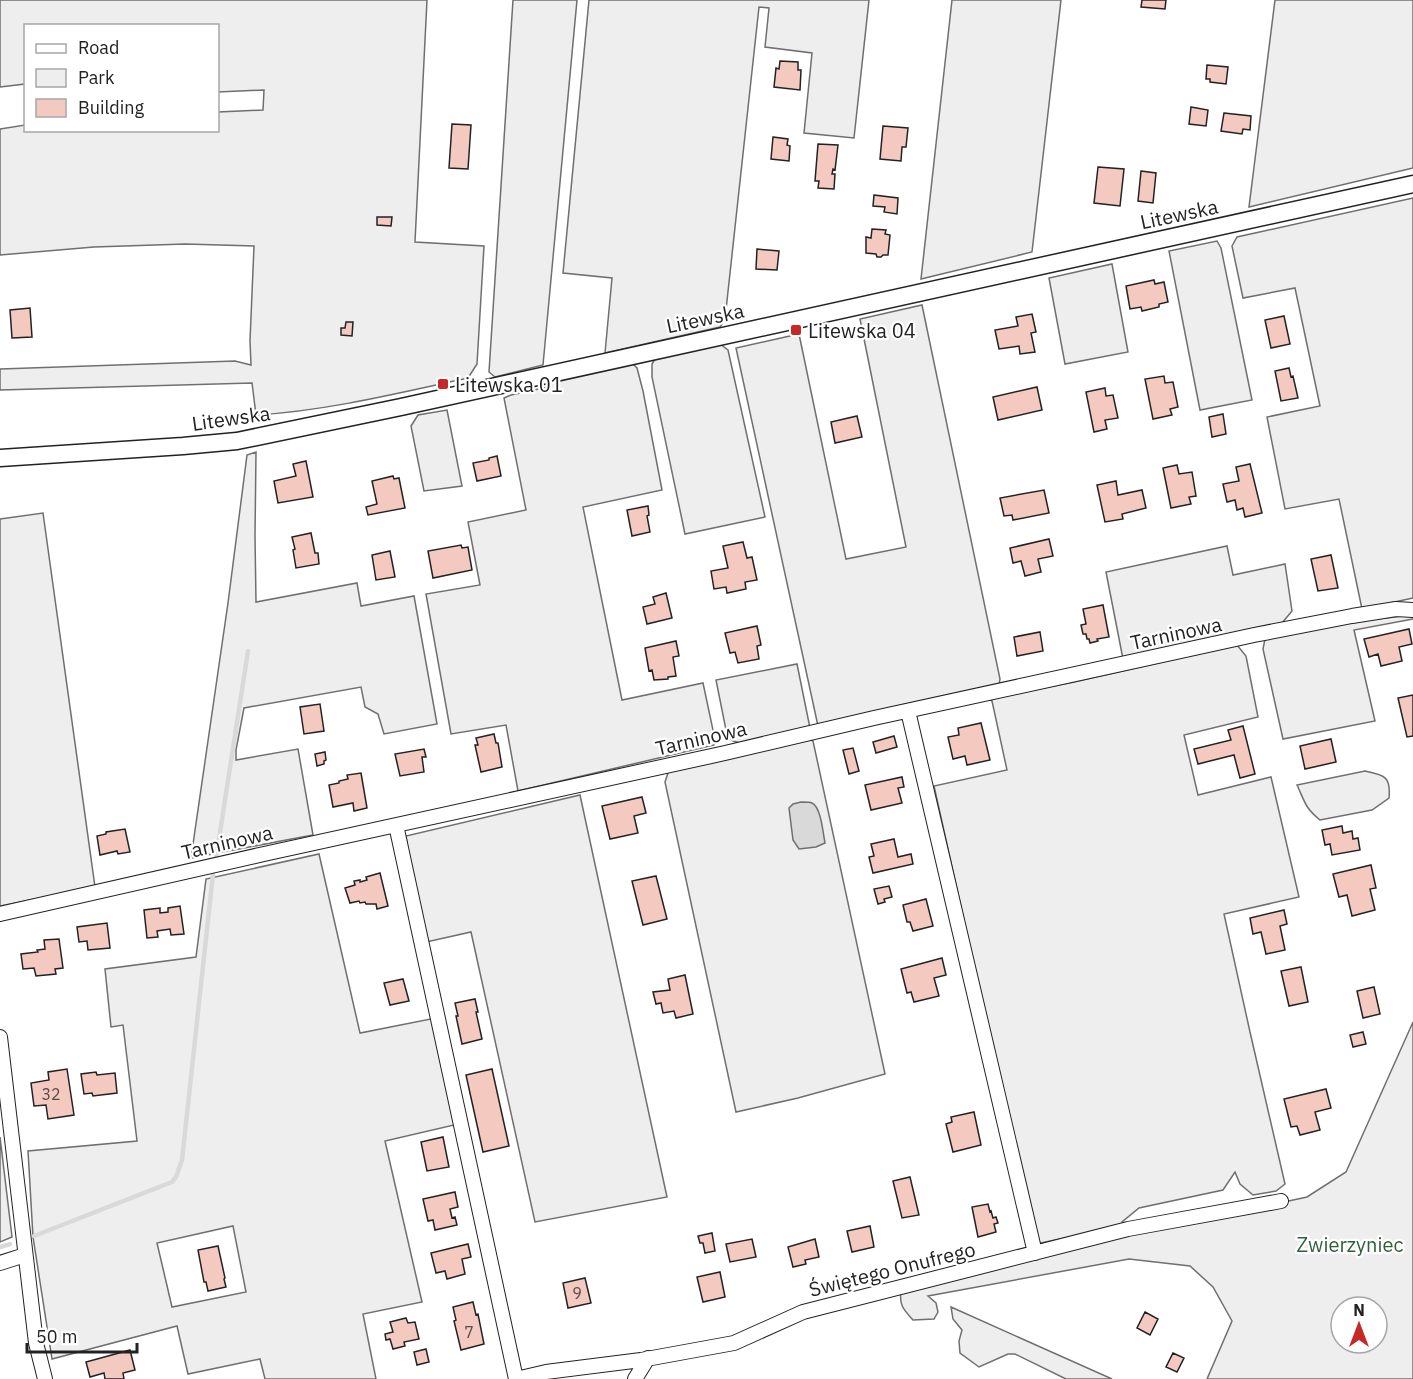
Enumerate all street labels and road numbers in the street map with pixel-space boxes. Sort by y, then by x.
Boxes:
street label: Litewska [1138,193,1221,235]
street label: Litewska [664,297,747,339]
street label: Litewska [190,399,272,437]
street label: Tarninowa [1128,610,1224,656]
street label: Tarninowa [653,714,750,762]
street label: Tarninowa [179,818,276,866]
street label: Świętego Onufrego [806,1235,978,1303]

